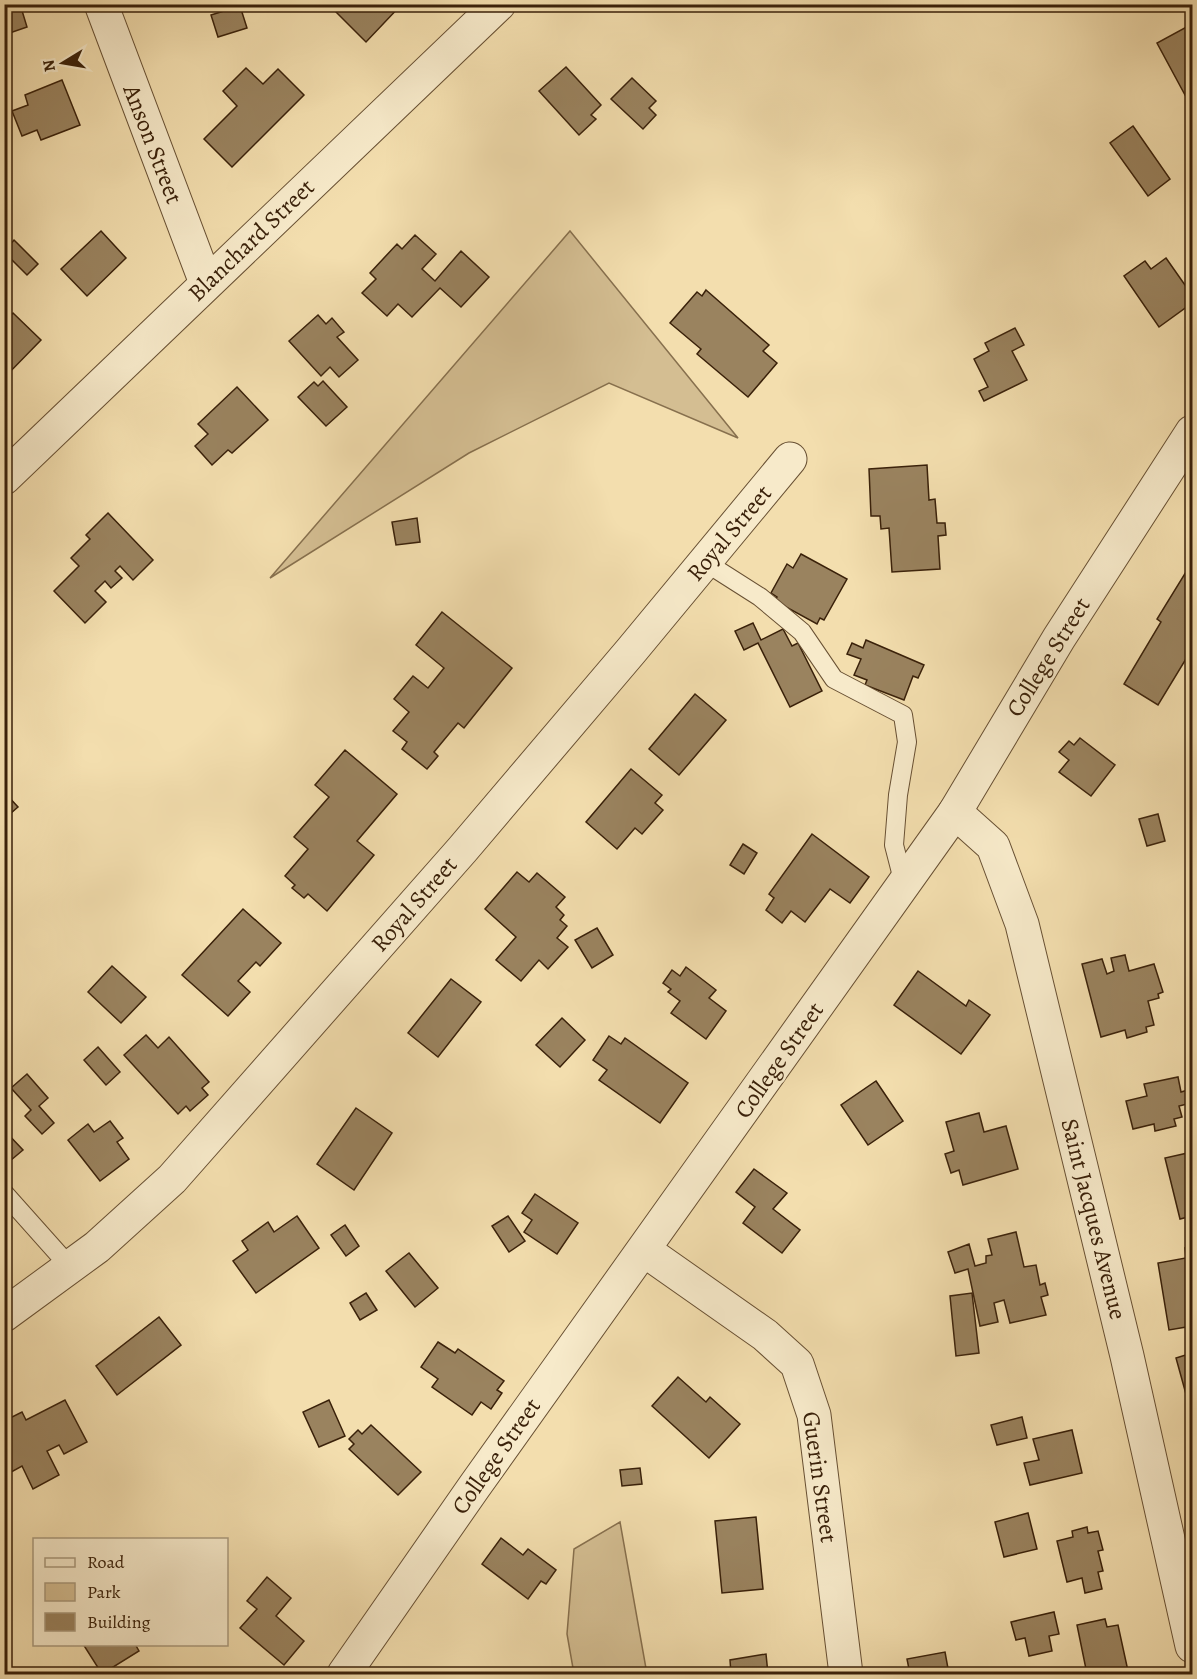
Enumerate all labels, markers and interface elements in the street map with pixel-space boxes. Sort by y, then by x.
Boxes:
north arrow [33,33,93,93]
text: N [37,58,61,73]
street label: Anson Street [115,79,190,208]
street label: Blanchard Street [181,171,321,309]
street label: Royal Street [679,478,779,588]
street label: College Street [999,591,1097,723]
street label: Royal Street [364,849,464,959]
street label: College Street [727,995,831,1125]
street label: Saint Jacques Avenue [1054,1115,1134,1323]
street label: College Street [444,1391,548,1521]
street label: Guerin Street [795,1409,845,1545]
legend [33,1538,228,1646]
text: Road [87,1550,125,1574]
text: Park [87,1580,121,1604]
text: Building [87,1610,151,1634]

